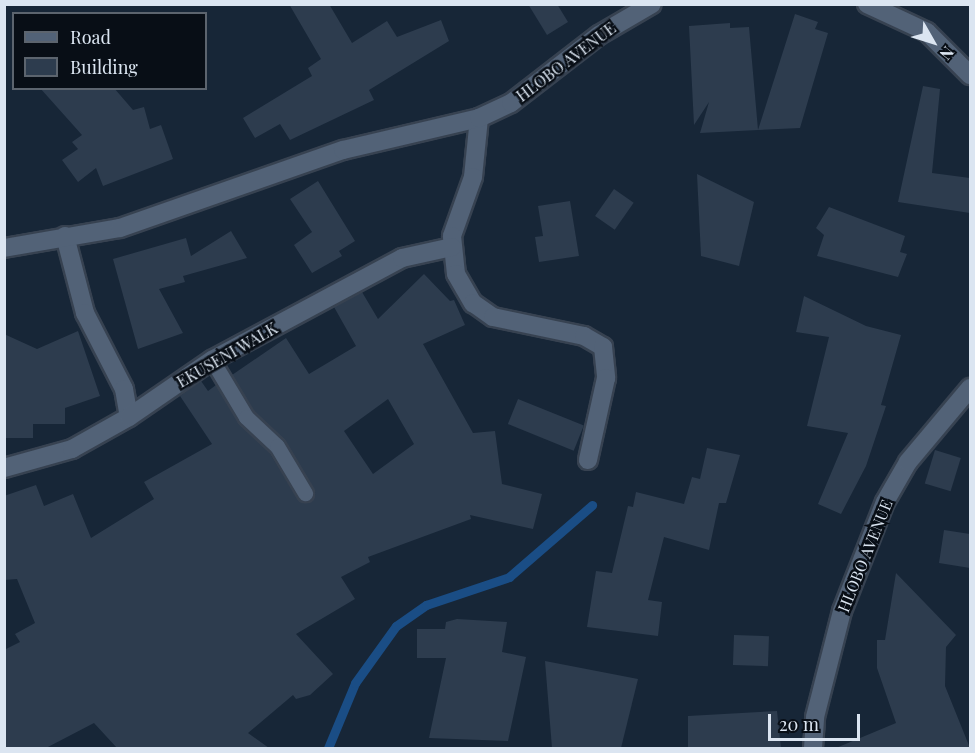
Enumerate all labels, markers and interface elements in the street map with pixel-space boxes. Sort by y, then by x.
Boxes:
legend [12,12,207,90]
north arrow [903,12,963,72]
street label: HLOBO AVENUE [512,18,620,106]
text: Road [70,25,111,49]
text: N [936,43,959,65]
text: Building [70,55,138,79]
street label: EKUSENI WALK [173,318,281,392]
street label: HLOBO AVENUE [834,497,896,615]
scale bar [771,702,862,740]
text: 20 m [779,712,819,736]

